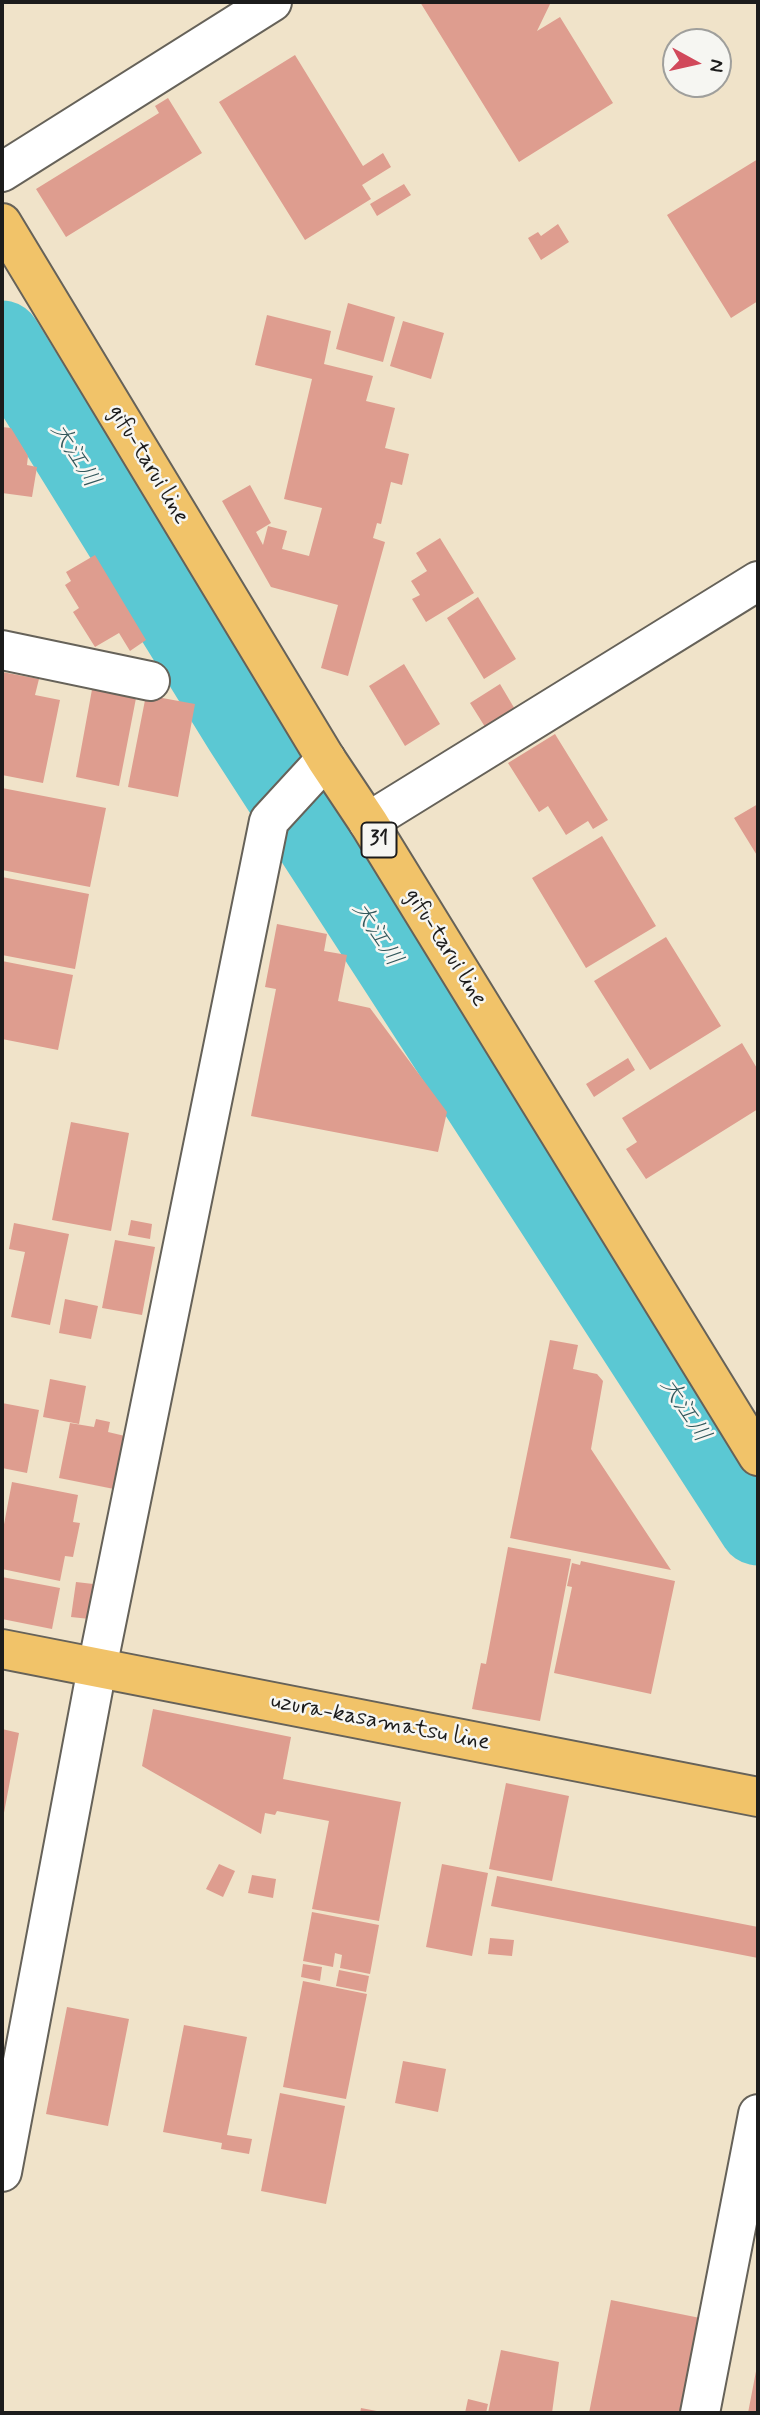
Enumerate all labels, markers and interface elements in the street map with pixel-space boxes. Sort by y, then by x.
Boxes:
north arrow [662,28,732,98]
text: N [703,58,730,74]
street label: gifu-tarui line [102,400,194,530]
water label: 大江川 [43,418,105,494]
road number: 31 [362,822,396,858]
street label: gifu-tarui line [398,884,492,1012]
water label: 大江川 [344,897,408,973]
water label: 大江川 [652,1373,716,1449]
street label: uzura-kasamatsu line [268,1688,492,1758]

